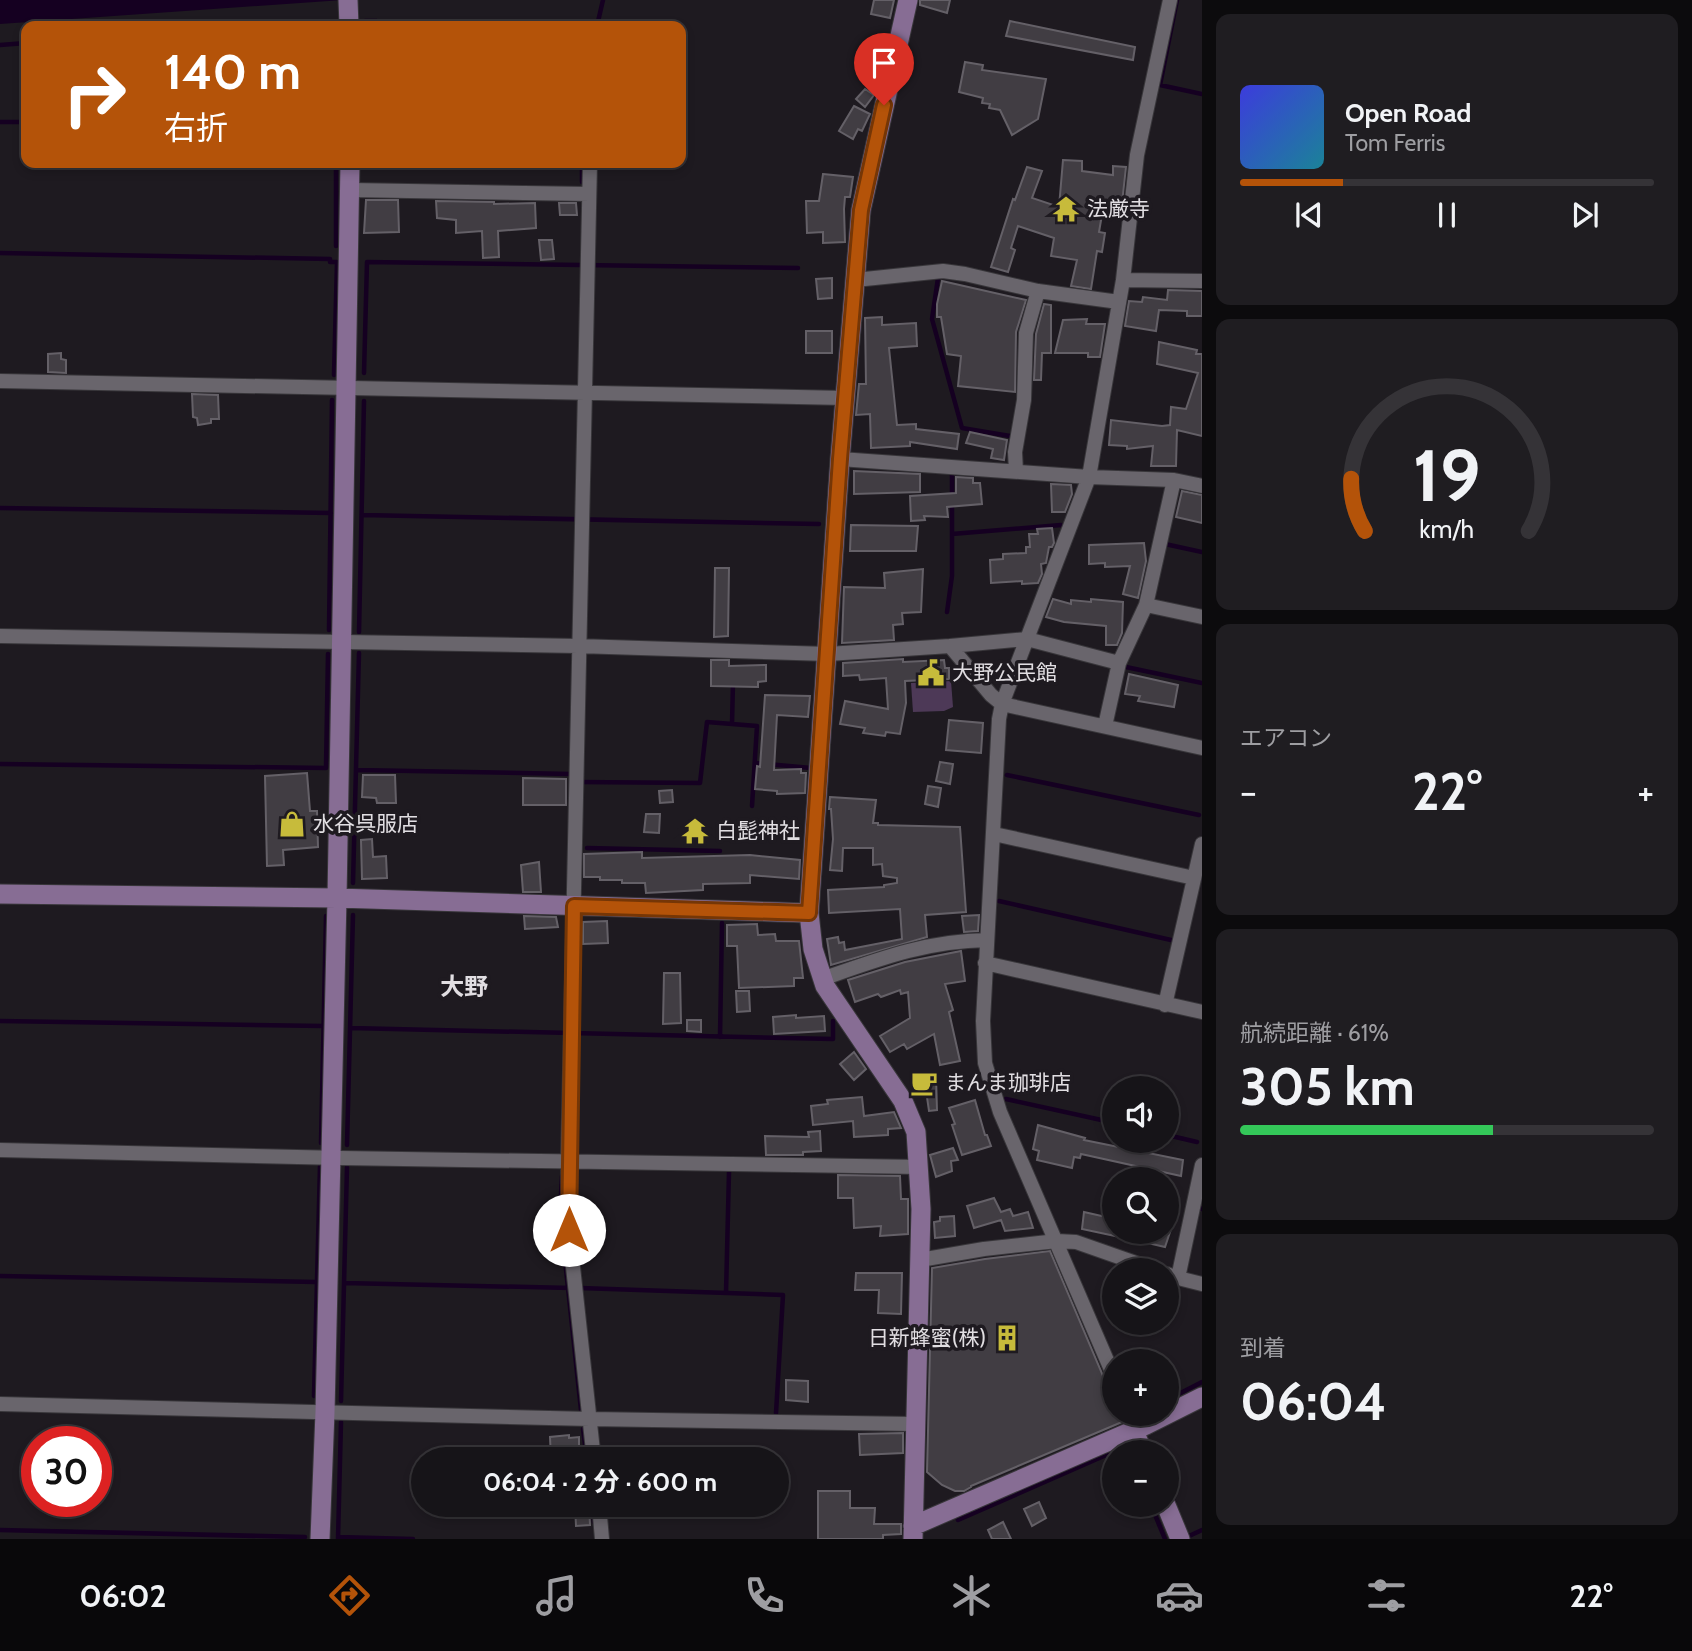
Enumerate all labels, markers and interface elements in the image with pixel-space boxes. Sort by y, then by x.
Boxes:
pin [854,33,914,105]
text: 140 m [164,42,301,101]
icon: arrive [865,44,903,82]
icon: right [49,49,140,140]
text: Open Road [1345,97,1471,129]
text: 右折 [164,108,228,147]
text: Tom Ferris [1345,129,1445,157]
temple icon: 法厳寺 [1051,194,1081,224]
place label: 法厳寺 [1087,196,1150,221]
icon: previous [1290,196,1328,234]
icon: pause [1428,196,1466,234]
icon: next [1566,196,1604,234]
text: 19 [1413,431,1481,519]
text: km/h [1420,513,1474,543]
public building icon: 大野公民館 [916,658,946,688]
place label: 大野公民館 [952,660,1057,685]
text: エアコン [1240,724,1332,752]
text: 22° [1412,760,1482,823]
text: − [1240,768,1257,815]
text: + [1637,768,1654,815]
shop icon: 水谷呉服店 [277,809,307,839]
place label: 水谷呉服店 [313,811,418,836]
temple icon: 白髭神社 [680,816,710,846]
place label: 白髭神社 [716,818,800,843]
district label: 大野 [440,972,488,1001]
text: 航続距離 · 61% [1240,1019,1389,1047]
text: 305 km [1240,1055,1415,1118]
cafe icon: まんま珈琲店 [909,1068,939,1098]
place label: まんま珈琲店 [945,1070,1071,1095]
map controls [1102,1076,1179,1517]
button: sound [1102,1076,1179,1153]
button: search [1102,1167,1179,1244]
position arrow [532,1193,606,1267]
button: layers [1102,1258,1179,1335]
building icon: 日新蜂蜜(株) [992,1323,1022,1353]
place label: 日新蜂蜜(株) [868,1325,986,1350]
text: 到着 [1240,1334,1286,1362]
button: + [1102,1349,1179,1426]
text: 06:04 [1240,1370,1386,1433]
speed limit sign: 30 [21,1426,112,1517]
button: − [1102,1440,1179,1517]
text: 06:04 · 2 分 · 600 m [483,1466,717,1498]
icon: directions [325,1571,374,1620]
icon: music [532,1571,581,1620]
icon: phone [740,1571,789,1620]
icon: climate [947,1571,996,1620]
icon: car [1155,1571,1204,1620]
icon: filters [1362,1571,1411,1620]
text: 06:02 [79,1576,166,1615]
text: 22° [1570,1576,1613,1615]

